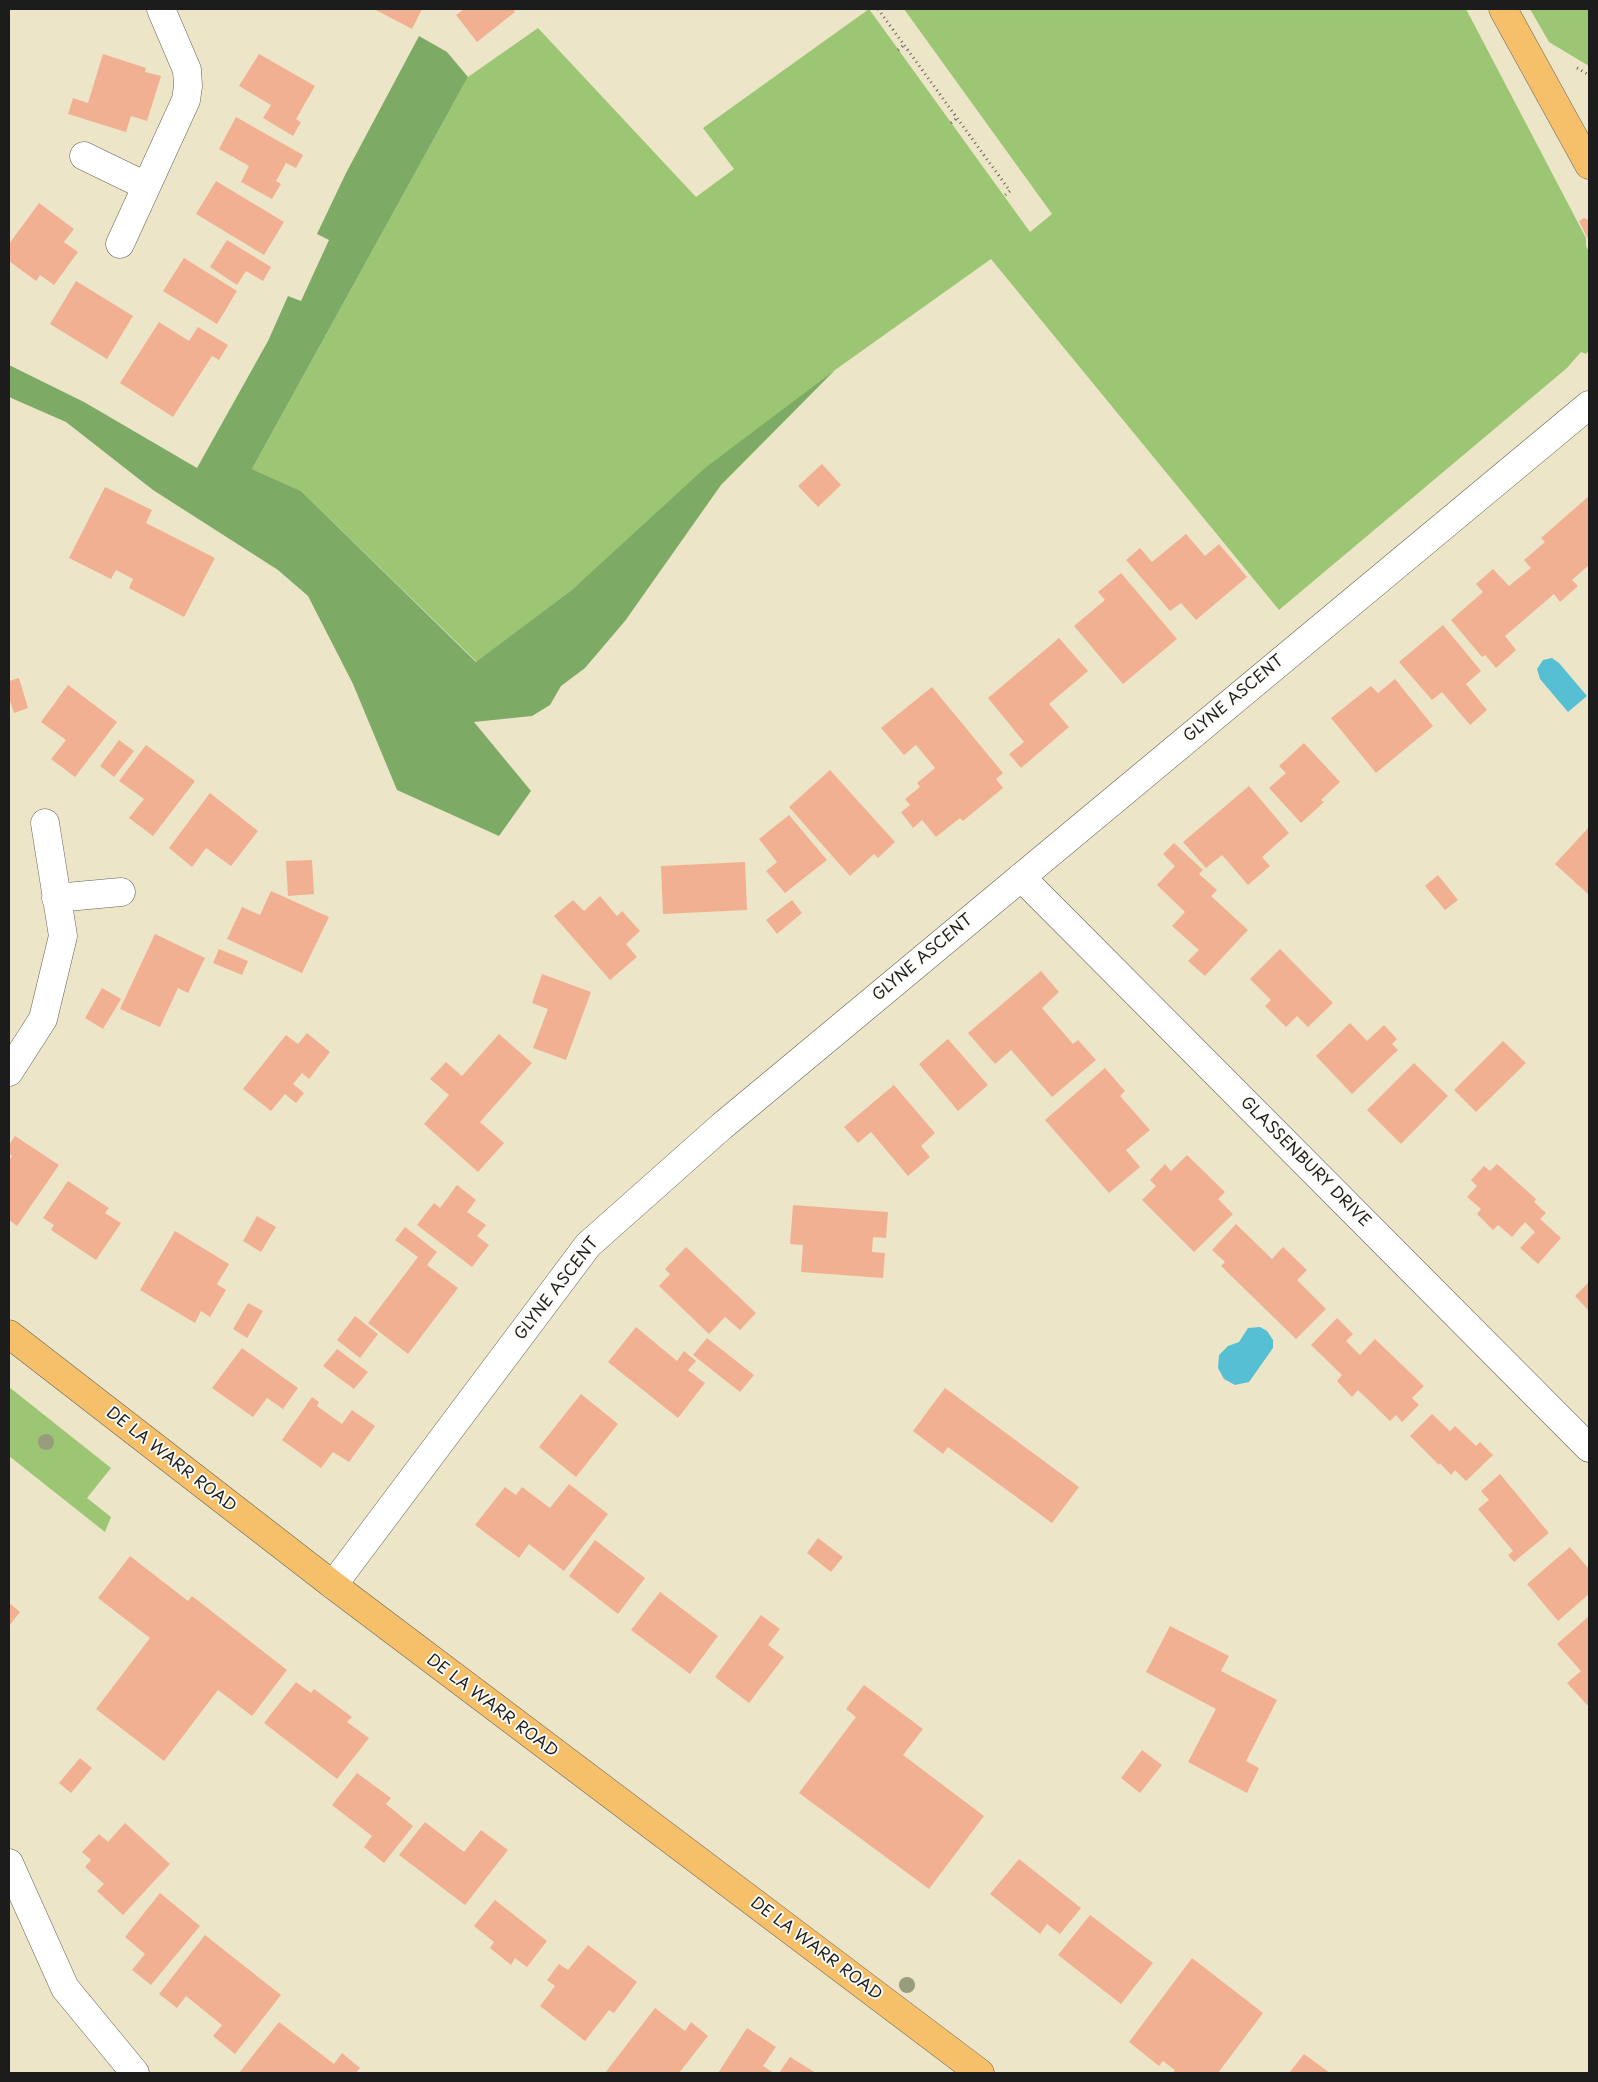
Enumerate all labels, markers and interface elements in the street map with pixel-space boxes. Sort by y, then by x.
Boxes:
street label: GLYNE ASCENT [1180,651,1288,747]
street label: GLYNE ASCENT [869,910,977,1006]
street label: GLASSENBURY DRIVE [1236,1093,1374,1231]
street label: GLYNE ASCENT [511,1234,603,1344]
street label: DE LA WARR ROAD [102,1403,240,1517]
street label: DE LA WARR ROAD [423,1650,561,1762]
street label: DE LA WARR ROAD [747,1893,885,2005]

